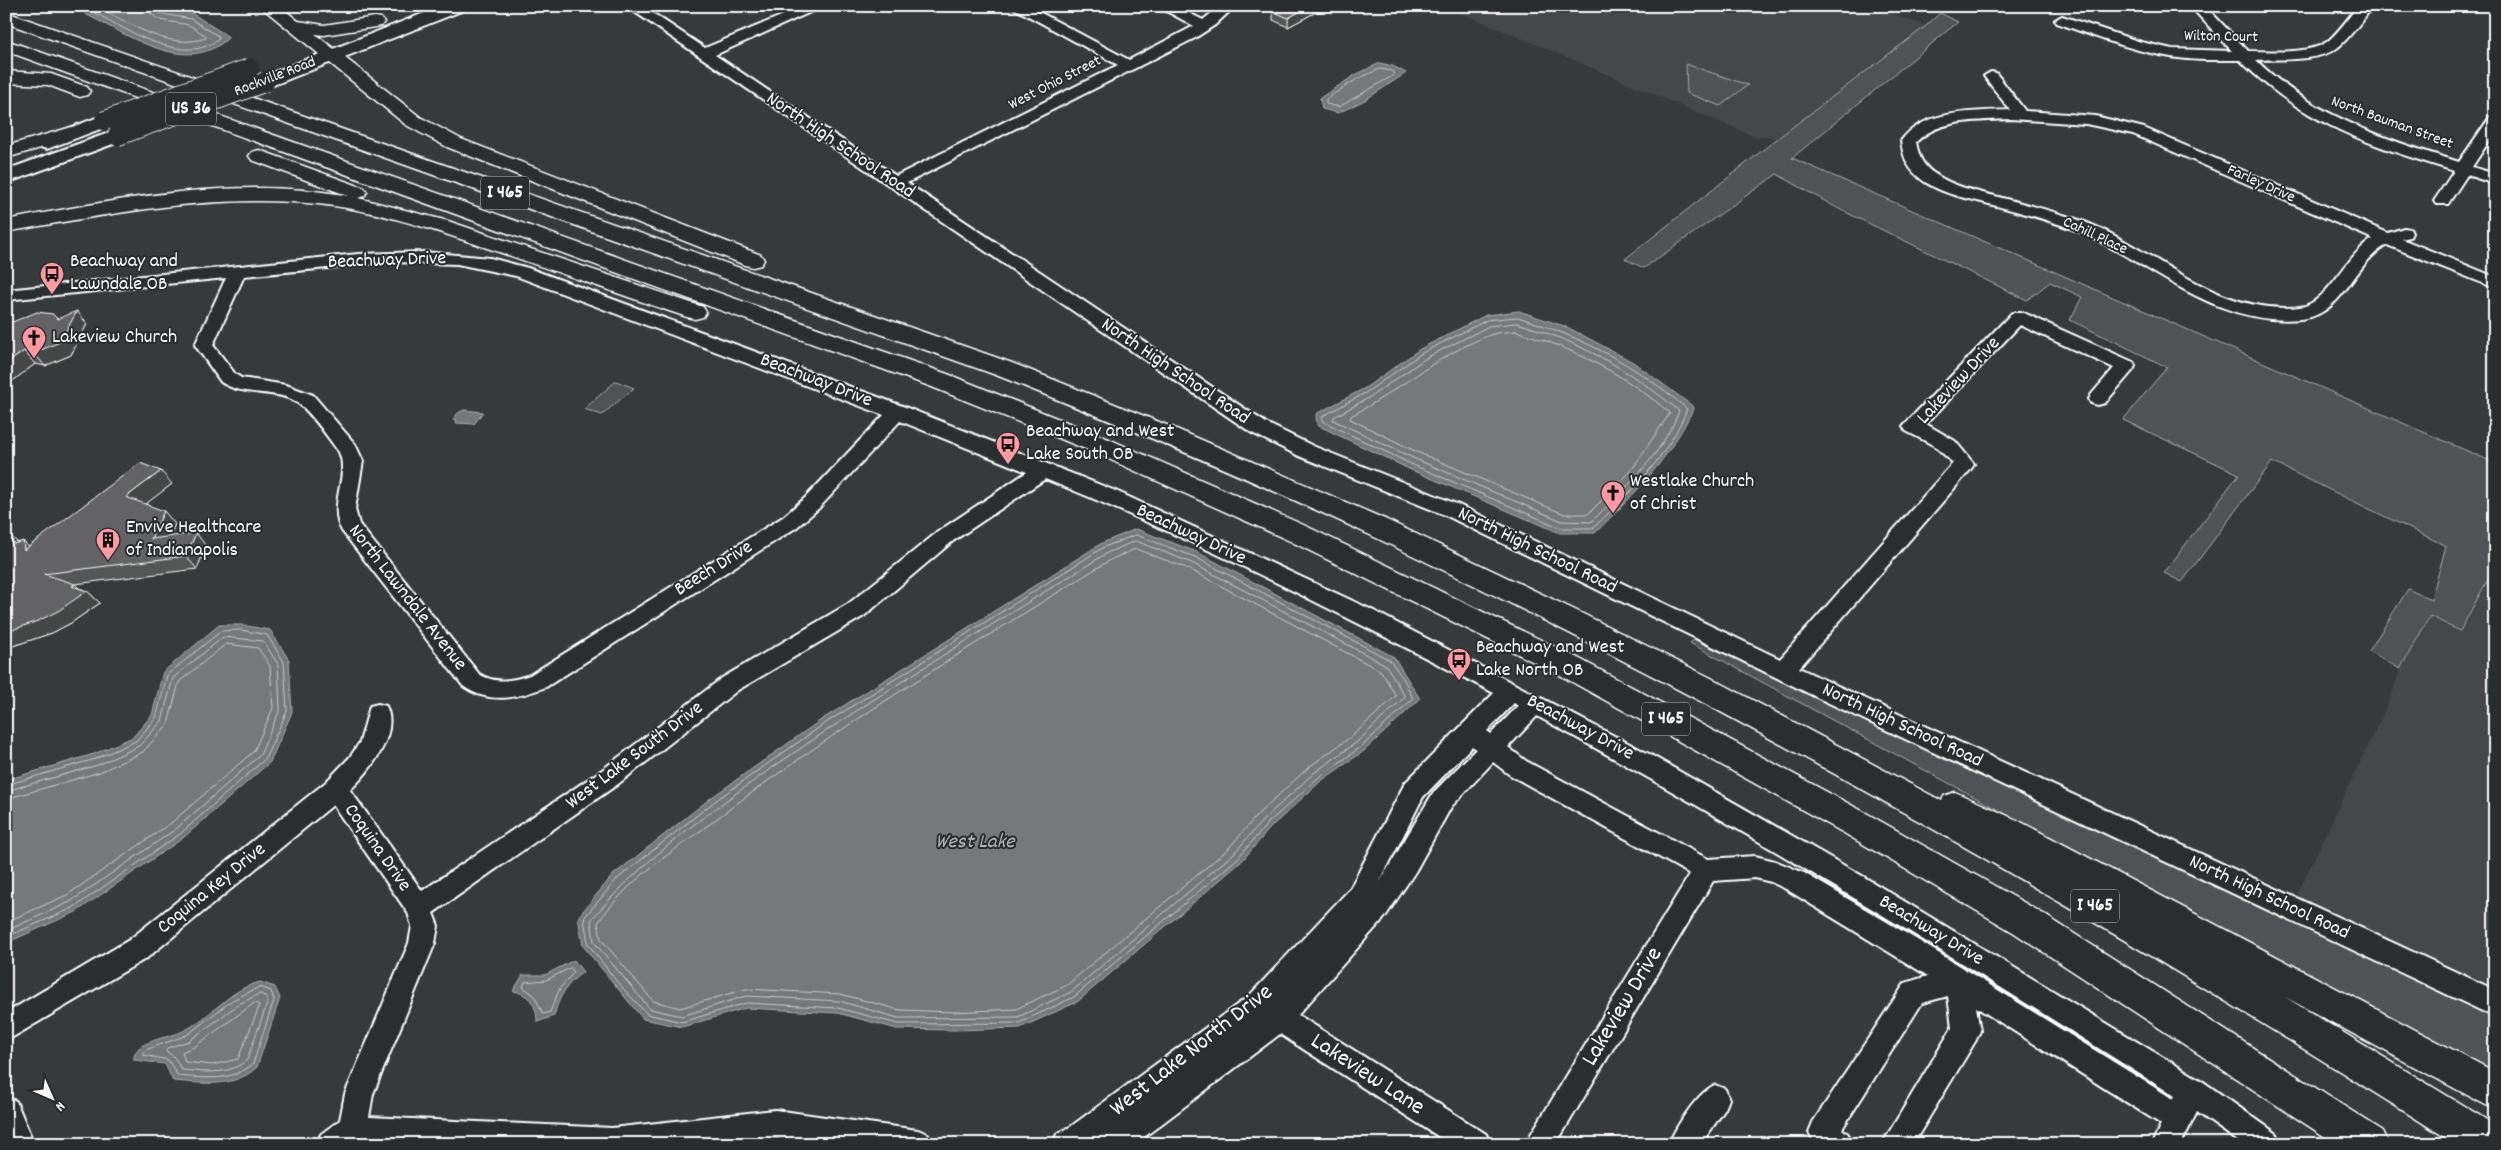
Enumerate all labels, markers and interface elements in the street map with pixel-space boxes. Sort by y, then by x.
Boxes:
street label: Wilton Court [2184,25,2258,49]
street label: West Ohio Street [1004,50,1106,116]
street label: Rockville Road [231,51,319,103]
street label: North High School Road [760,86,920,206]
street label: North Bauman Street [2328,90,2456,156]
road number: US 36 [166,92,216,126]
street label: Farley Drive [2223,159,2299,209]
road number: I 465 [481,177,529,210]
street label: Cahill Place [2059,211,2131,261]
street label: Beachway Drive [327,245,447,277]
place label: Beachway and Lawndale OB [70,248,178,299]
bus stop icon: Beachway and Lawndale OB [39,261,65,295]
street label: North High School Road [1095,312,1255,432]
place label: Lakeview Church [52,324,177,352]
church icon: Lakeview Church [21,325,47,359]
street label: Lakeview Drive [1911,331,2007,431]
street label: Beachway Drive [756,347,876,415]
place label: Beachway and West Lake South OB [1026,418,1174,469]
bus stop icon: Beachway and West Lake South OB [995,431,1021,465]
place label: Westlake Church of Christ [1630,468,1754,519]
church icon: Westlake Church of Christ [1600,480,1626,514]
street label: Beachway Drive [1131,497,1251,573]
street label: North High School Road [1453,500,1621,602]
place label: Envive Healthcare of Indianapolis [126,514,262,565]
street label: North Lawndale Avenue [341,519,473,677]
building icon: Envive Healthcare of Indianapolis [95,527,121,561]
street label: Beech Drive [670,534,759,604]
place label: Beachway and West Lake North OB [1476,634,1624,685]
bus stop icon: Beachway and West Lake North OB [1446,647,1472,681]
street label: North High School Road [1817,676,1987,776]
street label: Beachway Drive [1521,688,1639,768]
street label: West Lake South Drive [560,695,710,817]
road number: I 465 [1642,702,1690,736]
street label: Coquina Drive [336,798,418,898]
water label: West Lake [936,828,1016,858]
street label: Coquina Key Drive [152,836,272,942]
street label: North High School Road [2184,848,2354,948]
street label: Beachway Drive [1873,889,1989,974]
road number: I 465 [2071,889,2119,922]
street label: Lakeview Drive [1574,941,1672,1073]
street label: West Lake North Drive [1103,976,1281,1126]
street label: Lakeview Lane [1303,1025,1431,1125]
north arrow [28,1072,78,1122]
text: N [50,1096,69,1115]

